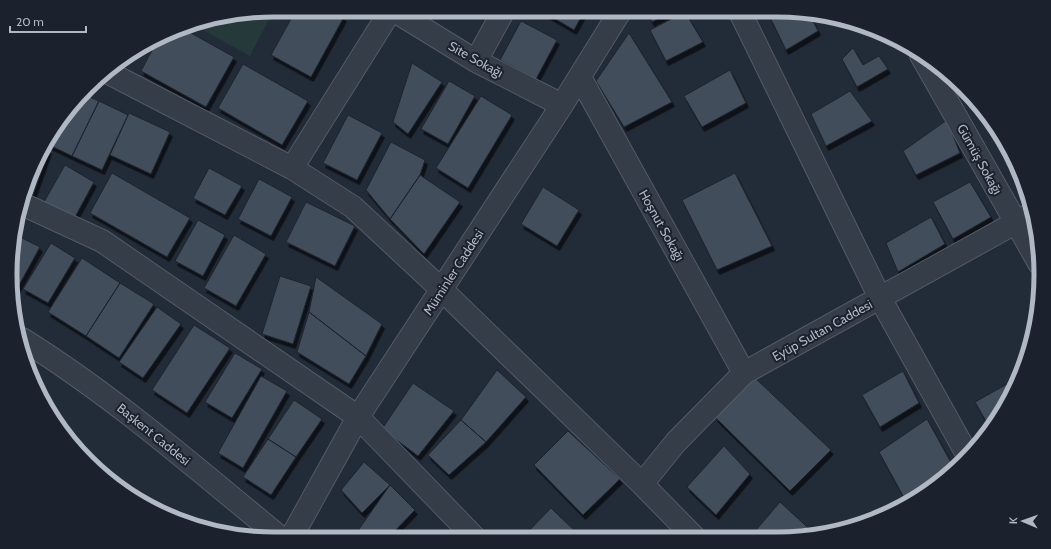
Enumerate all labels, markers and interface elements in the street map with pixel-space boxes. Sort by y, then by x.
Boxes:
scale bar [10,8,86,34]
text: 20 m [16,14,44,29]
street label: Site Sokağı [446,37,506,81]
street label: Gümüş Sokağı [954,121,1006,197]
street label: Hoşnut Sokağı [636,187,688,263]
street label: Müminler Caddesi [419,226,487,318]
street label: Eyüp Sultan Caddesi [769,296,875,364]
street label: Başkent Caddesi [114,400,194,468]
north arrow [1003,501,1043,541]
text: K [1006,517,1020,524]

